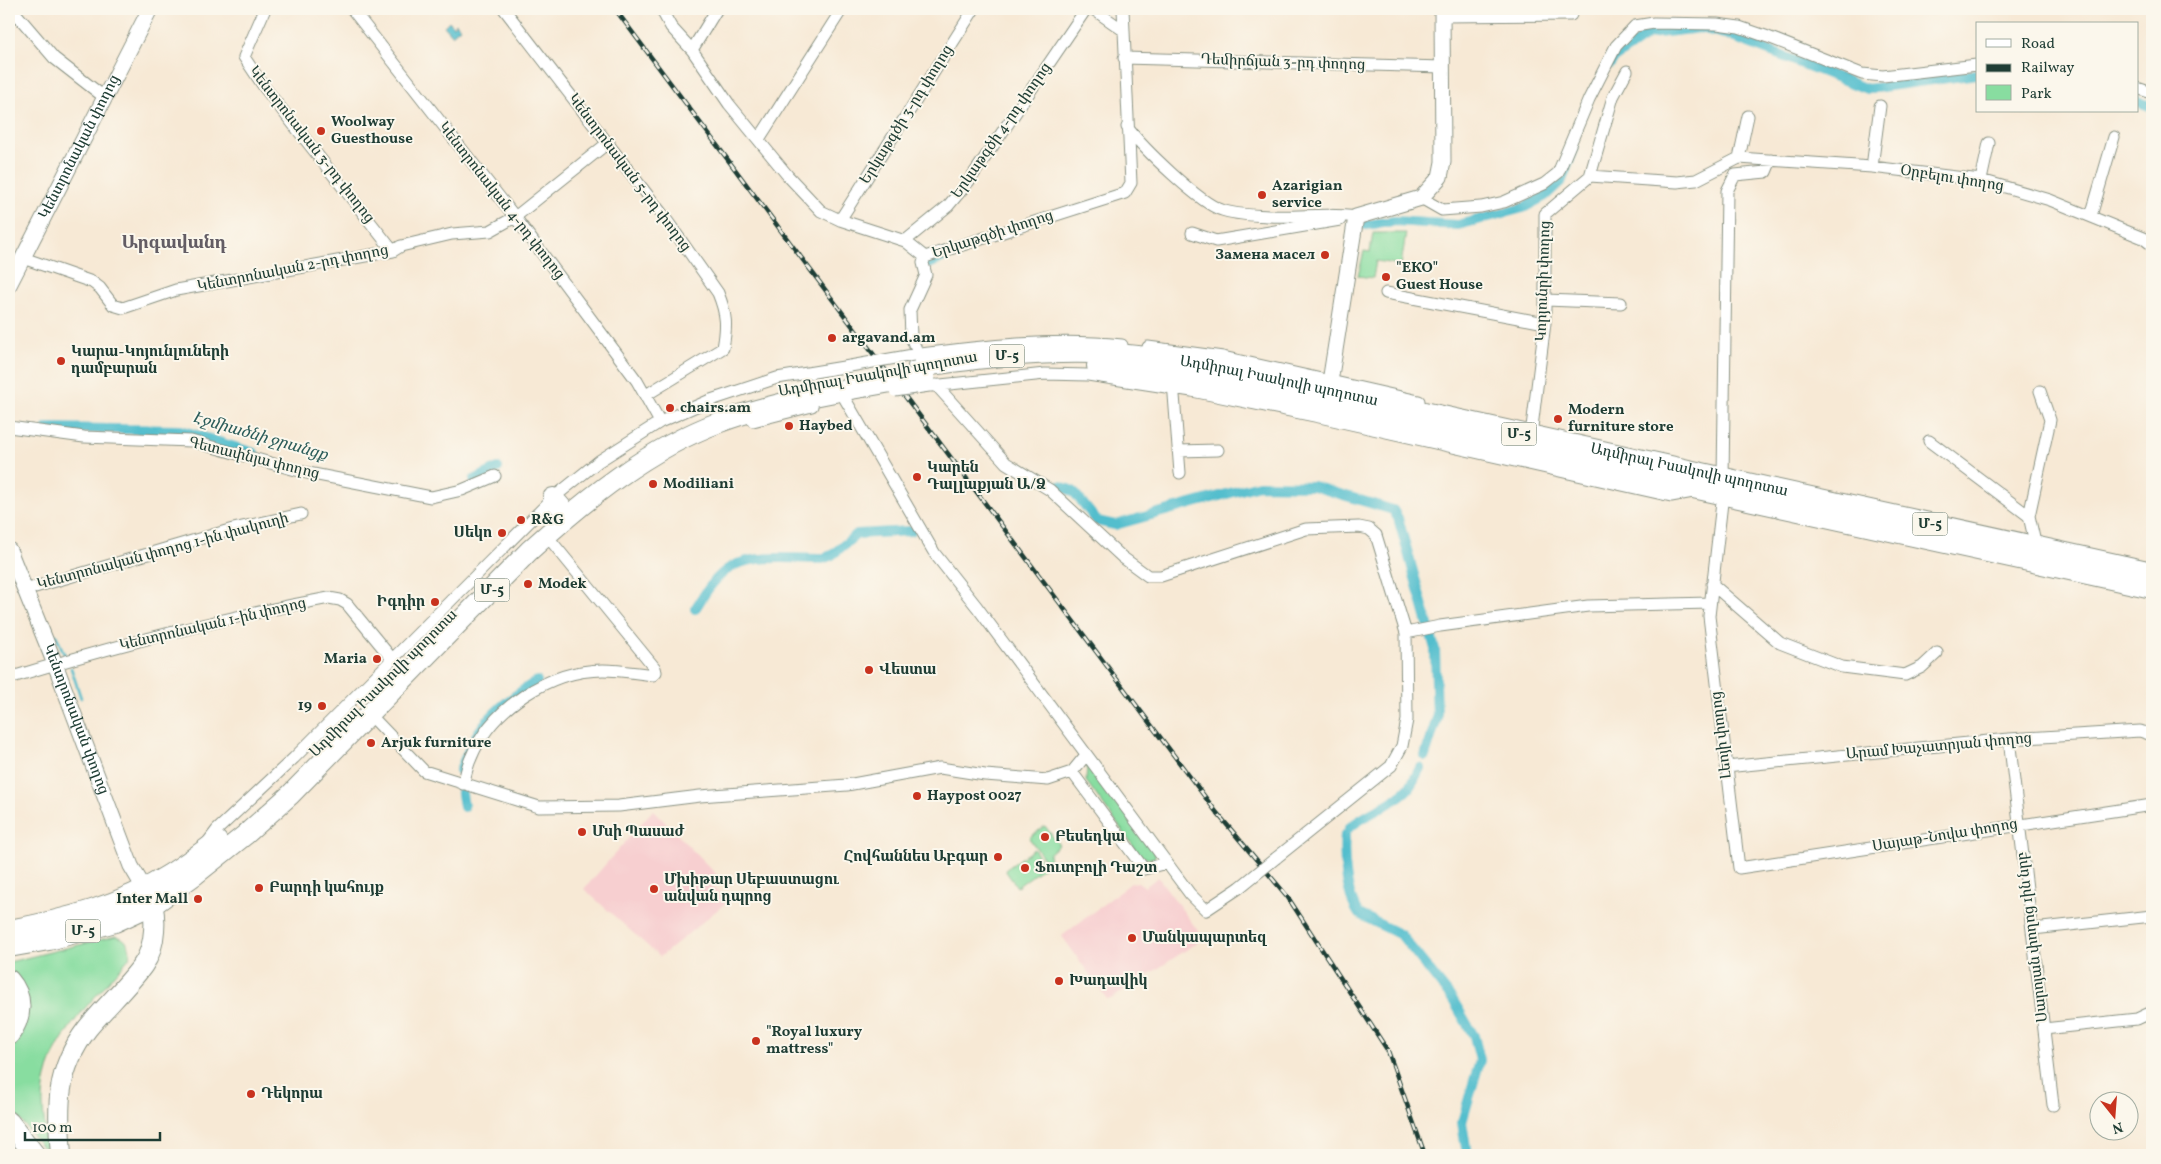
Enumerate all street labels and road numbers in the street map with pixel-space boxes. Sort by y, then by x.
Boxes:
street label: Երկաթգծի 3-րդ փողոց [855,41,959,189]
street label: Դեմիրճյան 3-րդ փողոց [1200,50,1366,76]
street label: Երկաթգծի 4-րդ փողոց [947,59,1057,203]
street label: Կենտրոնական 3-րդ փողոց [243,62,379,228]
street label: Կենտրոնական փողոց [34,71,125,223]
street label: Կենտրոնական 5-րդ փողոց [562,89,696,257]
street label: Կենտրոնական 4-րդ փողոց [433,118,569,284]
street label: Օրբելու փողոց [1899,160,2005,198]
street label: Երկաթգծի փողոց [930,205,1056,265]
street label: Կորյունրի փողոց [1531,220,1557,342]
street label: Կենտրոնական 2-րդ փողոց [196,240,390,298]
road number: Մ-5 [990,344,1024,368]
street label: Ադմիրալ Իսակովի պողոտա [777,347,979,403]
street label: Ադմիրալ Իսակովի պողոտա [1178,351,1380,412]
road number: Մ-5 [1502,422,1536,446]
street label: Գետափնյա փողոց [186,433,322,485]
street label: Ադմիրալ Իսակովի պողոտա [1588,438,1790,502]
street label: Կենտրոնական փողոց 1-ին փակուղի [35,508,292,596]
road number: Մ-5 [1912,512,1948,536]
road number: Մ-5 [474,578,510,602]
street label: Կենտրոնական 1-ին փողոց [118,593,308,657]
street label: Ադմիրալ Իսակովի պողոտա [305,605,463,763]
street label: Կենտրոնական փողոց [38,641,114,798]
street label: Լեոյի փողոց [1706,690,1738,780]
street label: Արամ Խաչատրյան փողոց [1845,728,2033,766]
street label: Սայաթ-Նովա փողոց [1871,814,2019,858]
street label: Սարոյան փողոց 1ին նրբ [2012,851,2054,1023]
road number: Մ-5 [66,919,100,942]

